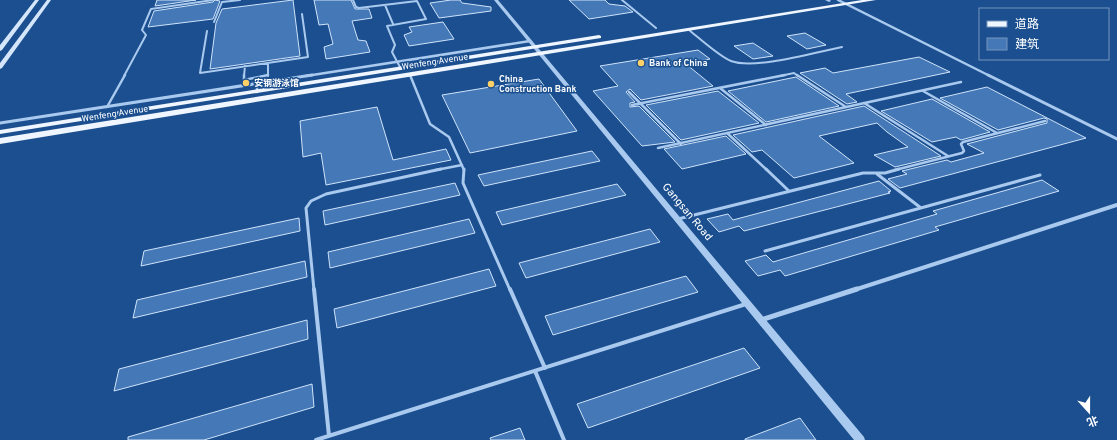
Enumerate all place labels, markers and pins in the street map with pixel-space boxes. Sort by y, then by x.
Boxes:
marker: Bank of China [636,58,646,68]
place label: Bank of China [649,58,707,69]
place label: China Construction Bank [499,74,577,95]
marker: 安钢游泳馆 [241,78,251,88]
place label: 安钢游泳馆 [254,78,299,89]
marker: China Construction Bank [486,79,496,89]

